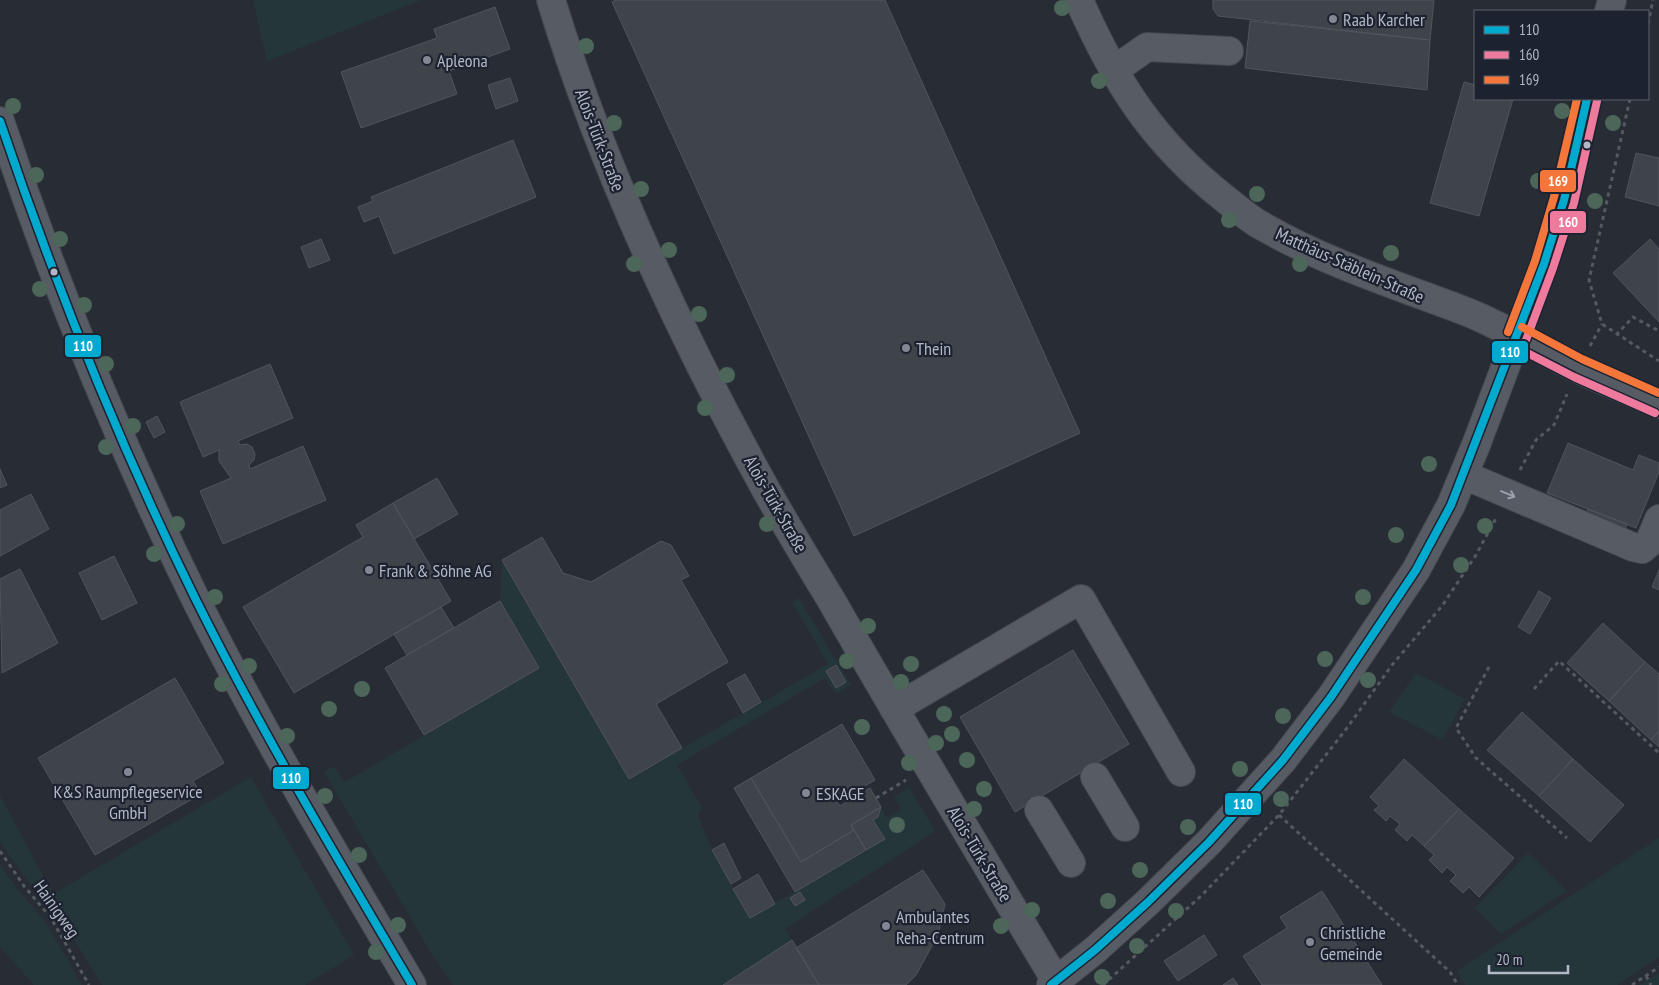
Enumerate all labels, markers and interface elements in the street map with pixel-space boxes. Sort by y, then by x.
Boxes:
place label: Raab Karcher [1343,8,1425,31]
legend [1474,10,1649,100]
marker: Raab Karcher [1327,13,1339,25]
text: 110 [1519,20,1540,39]
text: 160 [1519,45,1540,64]
place label: Apleona [437,49,488,72]
marker: Apleona [421,54,433,66]
text: 169 [1519,70,1539,89]
street label: Alois-Türk-Straße [570,86,630,194]
unlabelled marker [1582,140,1592,150]
line badge: 169 [1539,169,1577,193]
text: 169 [1548,172,1568,190]
line badge: 160 [1549,210,1587,234]
text: 160 [1558,213,1578,231]
street label: Matthäus-Stäblein-Straße [1272,222,1428,308]
unlabelled marker [49,267,59,277]
line badge: 110 [64,334,102,358]
text: 110 [73,337,93,355]
place label: Thein [916,337,951,360]
line badge: 110 [1491,340,1529,364]
marker: Thein [900,342,912,354]
text: 110 [1500,343,1520,361]
street label: Alois-Türk-Straße [739,452,813,556]
one-way arrow [1500,490,1515,499]
place label: Frank & Söhne AG [379,559,492,582]
marker: Frank & Söhne AG [363,564,375,576]
marker: K&S Raumpflegeservice GmbH [122,766,134,778]
line badge: 110 [272,766,310,790]
text: 110 [281,769,301,787]
place label: K&S Raumpflegeservice GmbH [53,780,203,824]
place label: ESKAGE [816,782,865,805]
marker: ESKAGE [800,787,812,799]
line badge: 110 [1224,792,1262,816]
text: 110 [1233,795,1253,813]
street label: Alois-Türk-Straße [942,802,1018,906]
street label: Hainigweg [29,875,85,943]
place label: Ambulantes Reha-Centrum [896,905,984,949]
marker: Ambulantes Reha-Centrum [880,920,892,932]
place label: Christliche Gemeinde [1320,921,1386,965]
marker: Christliche Gemeinde [1304,936,1316,948]
scale bar [1489,942,1568,974]
text: 20 m [1496,950,1522,969]

